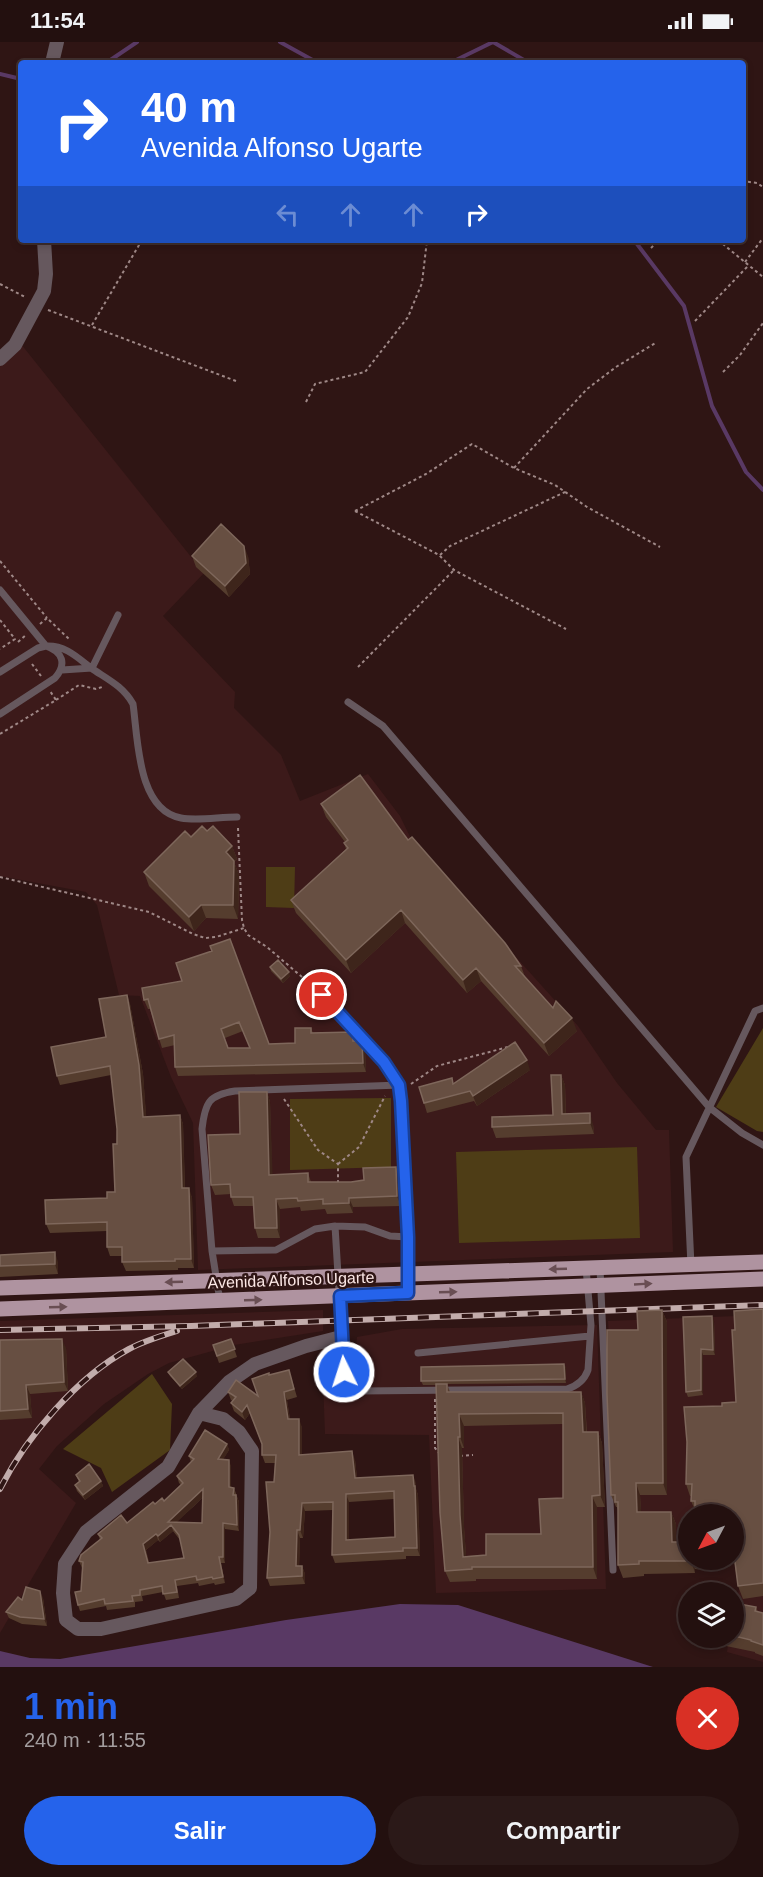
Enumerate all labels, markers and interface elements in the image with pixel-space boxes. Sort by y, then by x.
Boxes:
text: 11:54 [30,8,85,33]
icon: right [42,84,120,162]
text: 40 m [141,84,237,131]
text: Avenida Alfonso Ugarte [141,133,423,163]
icon: left [271,198,304,231]
icon: ahead [334,198,367,231]
icon: ahead [397,198,430,231]
icon: right [460,198,493,231]
pin [296,969,347,1020]
icon: arrive [305,978,338,1011]
one-way arrow [548,1265,567,1274]
street label: Avenida Alfonso Ugarte [207,1269,375,1291]
one-way arrow [164,1278,183,1287]
one-way arrow [634,1280,653,1289]
one-way arrow [439,1287,458,1296]
one-way arrow [244,1295,263,1304]
one-way arrow [49,1302,68,1312]
position arrow [312,1340,376,1404]
north arrow [678,1504,744,1570]
map controls [678,1504,744,1648]
button: layers [678,1582,744,1648]
text: 1 min [24,1686,118,1727]
button: close [676,1687,739,1750]
text: 240 m · 11:55 [24,1729,146,1751]
button: Salir [24,1796,376,1865]
button: Compartir [388,1796,739,1865]

